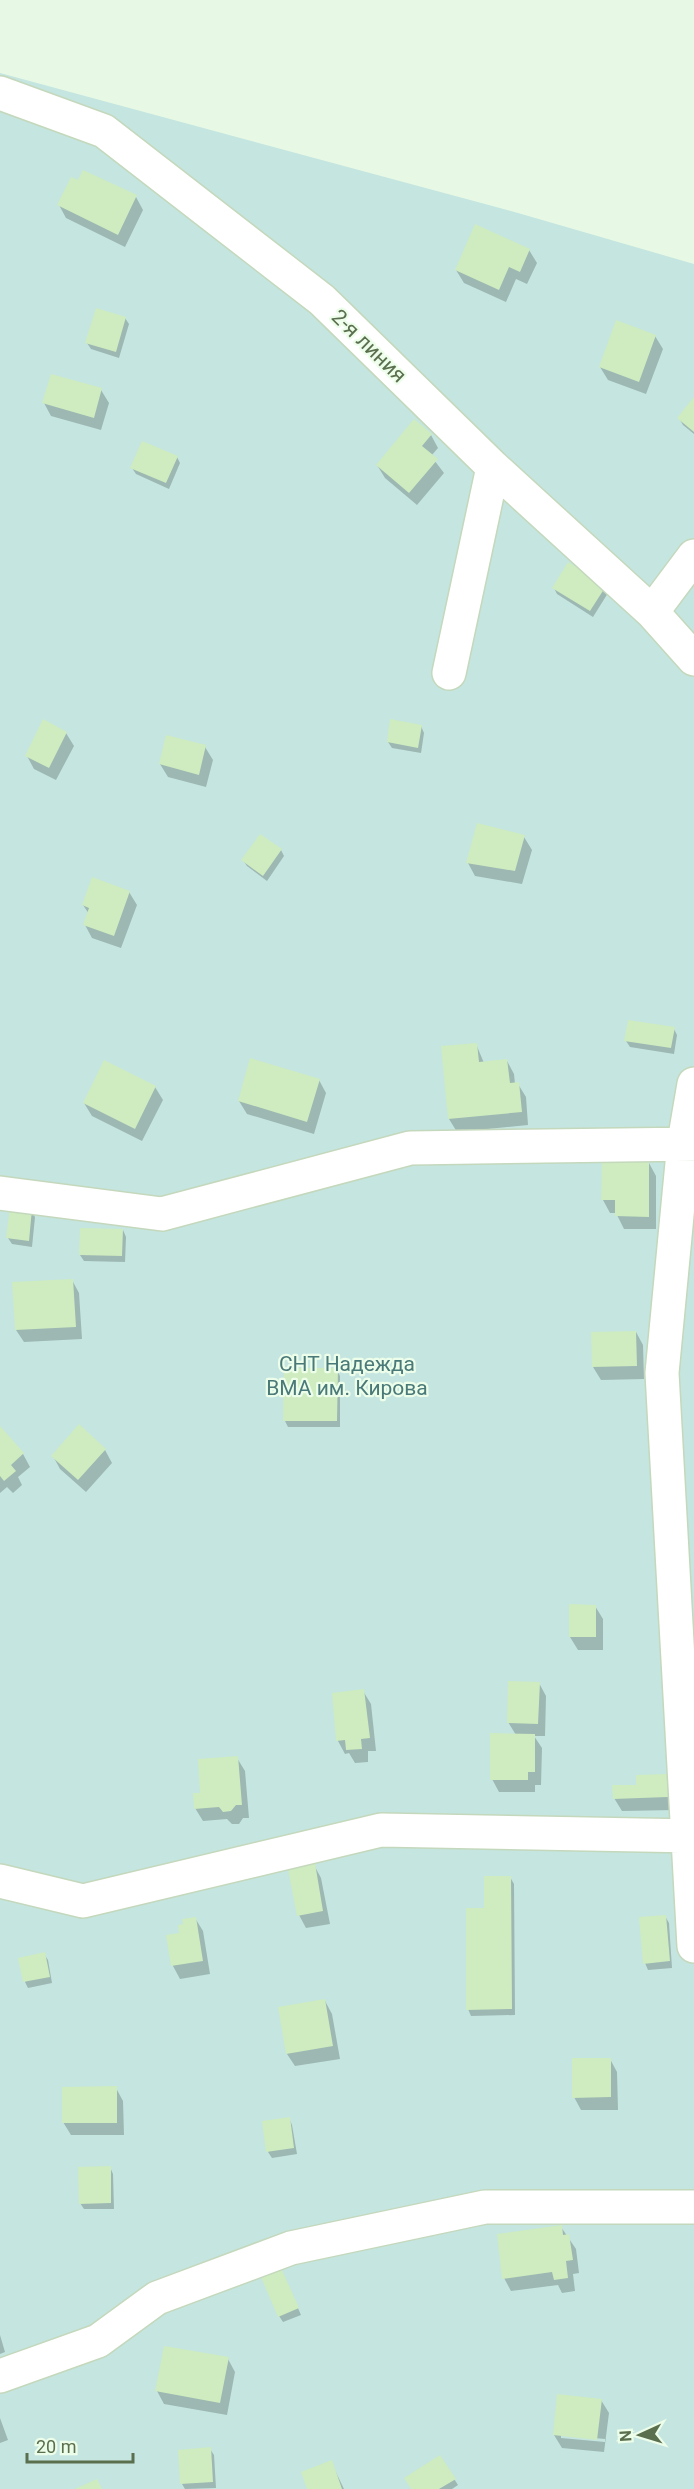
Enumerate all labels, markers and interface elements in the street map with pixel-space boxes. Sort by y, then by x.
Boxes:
street label: 2-я линия [327,305,411,387]
park label: СНТ Надежда ВМА им. Кирова [266,1352,428,1400]
north arrow [610,2405,670,2465]
scale bar [27,2426,134,2464]
text: N [616,2430,635,2442]
text: 20 m [36,2436,76,2457]

